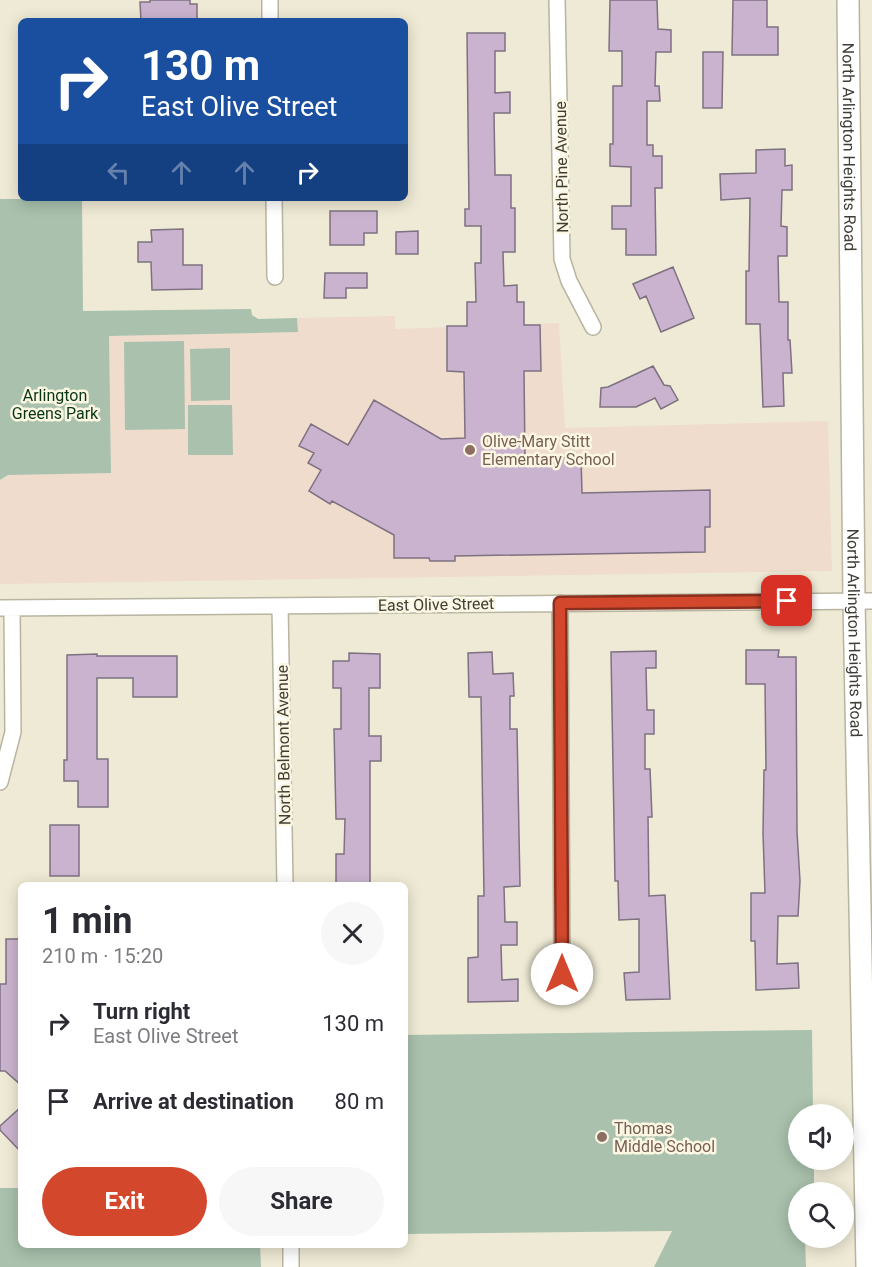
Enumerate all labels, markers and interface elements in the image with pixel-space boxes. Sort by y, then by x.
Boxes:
text: 130 m [141,41,260,90]
icon: right [42,42,120,120]
street label: North Arlington Heights Road [838,43,860,251]
text: East Olive Street [141,91,337,123]
street label: North Pine Avenue [551,101,572,233]
icon: left [102,156,135,189]
icon: ahead [165,156,198,189]
icon: ahead [228,156,261,189]
icon: right [291,156,324,189]
park label: Arlington Greens Park [12,386,99,423]
place label: Olive-Mary Stitt Elementary School [482,432,615,469]
marker: Olive-Mary Stitt Elementary School [463,443,477,457]
street label: North Arlington Heights Road [843,529,866,737]
pin [761,575,812,626]
icon: arrive [770,584,803,617]
street label: East Olive Street [378,594,494,615]
street label: North Belmont Avenue [273,665,294,825]
text: 1 min [42,900,133,942]
button: close [321,902,384,965]
position arrow [530,942,594,1006]
text: 210 m · 15:20 [42,944,163,968]
text: Turn right [93,999,190,1024]
icon: right [42,1007,75,1040]
text: 130 m [322,1011,384,1036]
text: East Olive Street [93,1024,238,1048]
icon: arrive [42,1085,75,1118]
text: Arrive at destination [93,1089,294,1114]
text: 80 m [335,1089,384,1114]
map controls [788,1104,854,1248]
button: sound [788,1104,854,1170]
place label: Thomas Middle School [614,1119,715,1156]
marker: Thomas Middle School [595,1130,609,1144]
button: Exit [42,1167,207,1236]
button: Share [219,1167,384,1236]
button: search [788,1182,854,1248]

